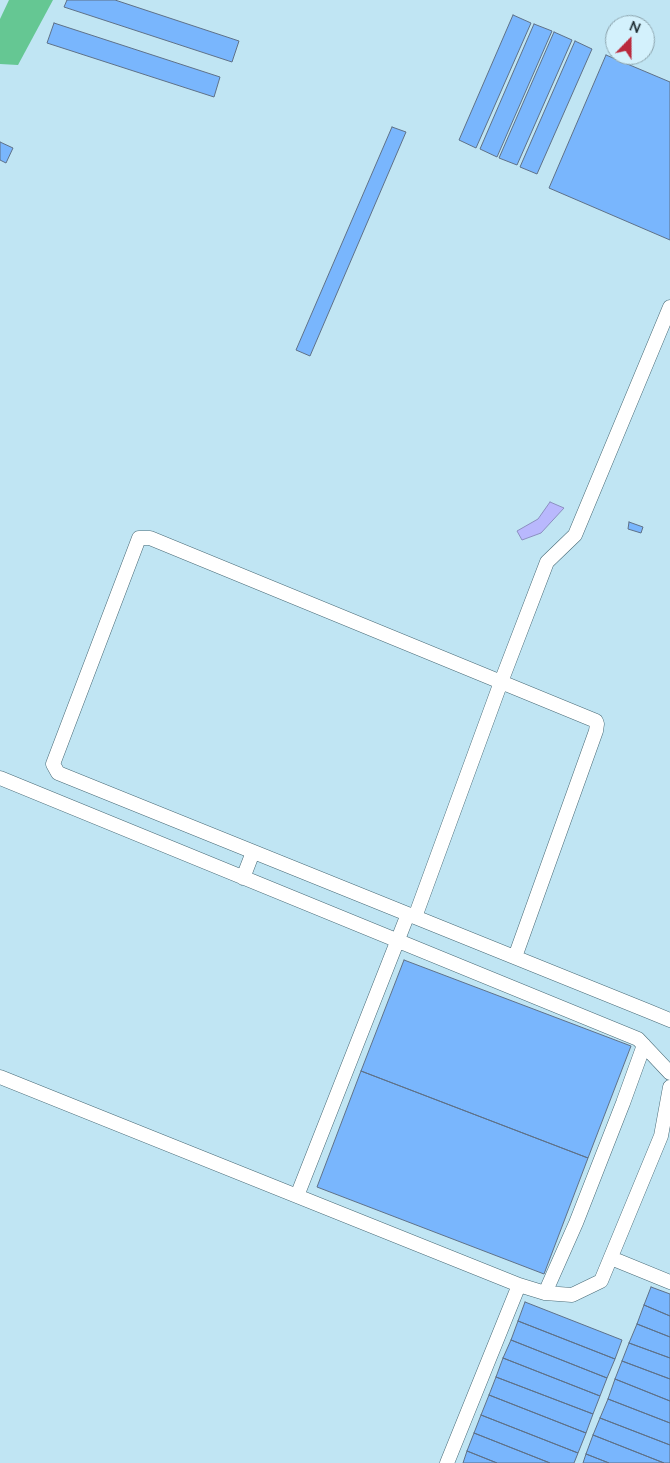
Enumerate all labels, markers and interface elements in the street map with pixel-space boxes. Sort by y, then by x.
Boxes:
north arrow [605,15,655,65]
text: N [627,17,644,36]

